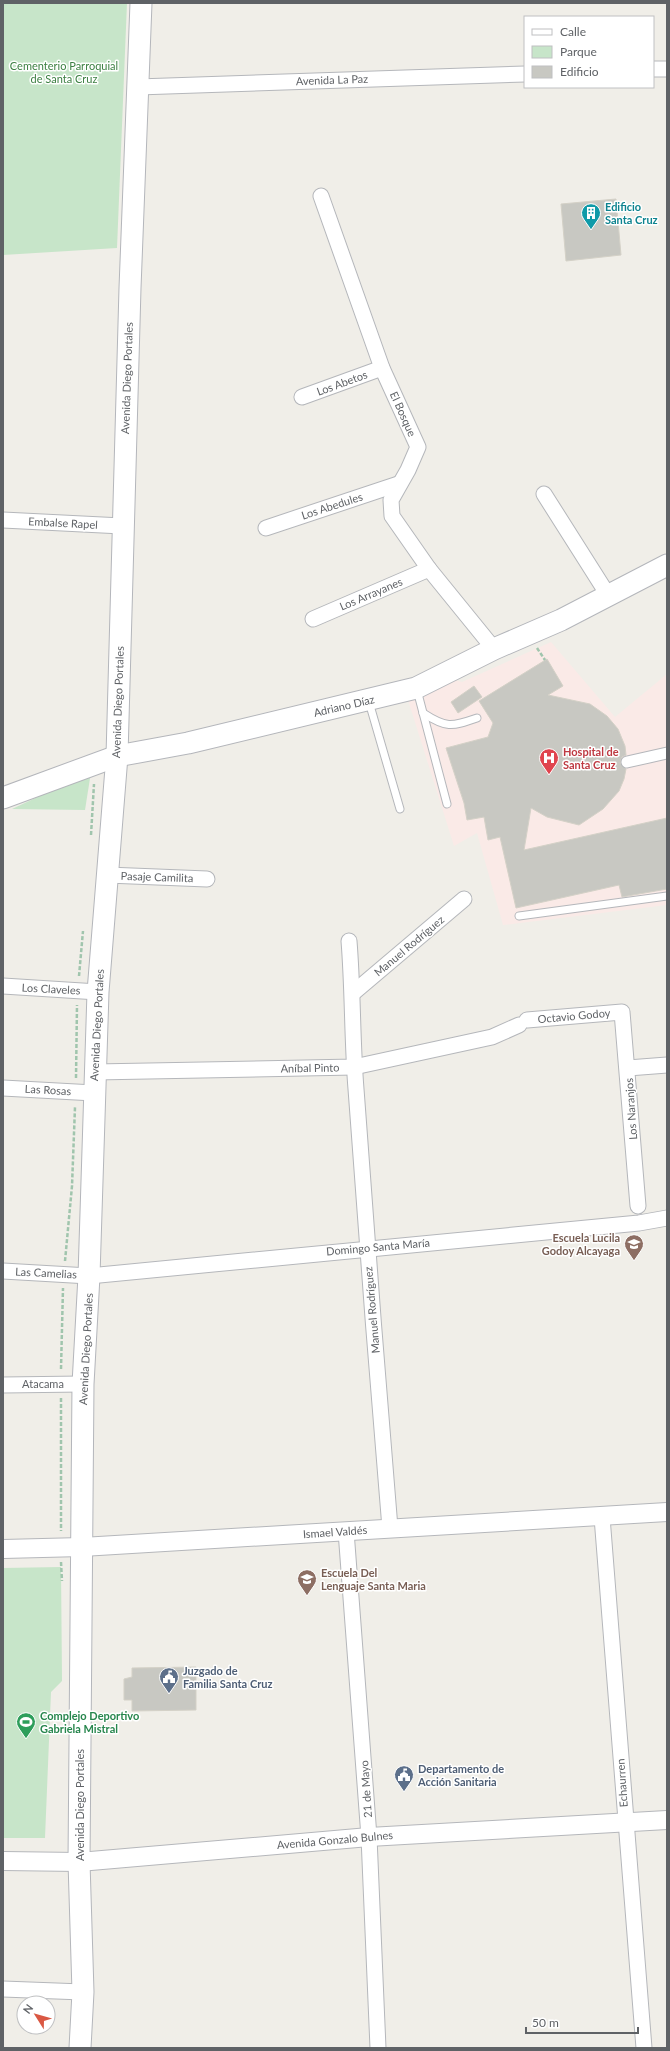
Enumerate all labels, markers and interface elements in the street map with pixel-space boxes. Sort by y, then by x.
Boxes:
legend [524,16,654,88]
text: Calle [560,24,586,39]
text: Parque [560,44,597,59]
park label: Cementerio Parroquial de Santa Cruz [10,59,118,85]
text: Edificio [560,64,599,79]
street label: Avenida La Paz [296,72,368,87]
place label: Edificio Santa Cruz [605,200,658,226]
building icon: Edificio Santa Cruz [580,202,602,230]
street label: Avenida Diego Portales [118,322,135,434]
street label: Los Abetos [315,367,369,398]
street label: El Bosque [388,389,419,438]
street label: Los Abedules [300,489,364,522]
street label: Embalse Rapel [28,514,98,531]
street label: Los Arrayanes [337,574,404,613]
street label: Avenida Diego Portales [109,646,126,758]
street label: Adriano Díaz [312,692,376,719]
place label: Hospital de Santa Cruz [563,745,619,771]
hospital icon: Hospital de Santa Cruz [538,747,560,775]
street label: Pasaje Camilita [121,869,193,884]
street label: Manuel Rodríguez [371,913,446,979]
street label: Avenida Diego Portales [87,968,106,1081]
street label: Los Claveles [21,980,81,997]
street label: Octavio Godoy [537,1006,611,1025]
street label: Aníbal Pinto [280,1060,340,1075]
street label: Los Naranjos [622,1077,639,1140]
street label: Las Rosas [24,1082,72,1097]
place label: Escuela Lucila Godoy Alcayaga [542,1231,620,1257]
school or university icon: Escuela Lucila Godoy Alcayaga [623,1233,645,1261]
street label: Domingo Santa María [325,1235,430,1258]
street label: Las Camelias [15,1264,77,1281]
street label: Manuel Rodríguez [361,1266,382,1354]
street label: Avenida Diego Portales [76,1292,95,1405]
street label: Atacama [22,1377,64,1390]
street label: Ismael Valdés [302,1523,368,1540]
place label: Escuela Del Lenguaje Santa Maria [321,1566,426,1592]
school or university icon: Escuela Del Lenguaje Santa Maria [296,1568,318,1596]
place label: Juzgado de Familia Santa Cruz [183,1664,273,1690]
public building icon: Juzgado de Familia Santa Cruz [158,1666,180,1694]
place label: Complejo Deportivo Gabriela Mistral [40,1709,139,1735]
sports icon: Complejo Deportivo Gabriela Mistral [15,1711,37,1739]
street label: Avenida Diego Portales [73,1749,86,1861]
street label: Echaurren [613,1758,630,1808]
street label: 21 de Mayo [357,1760,374,1818]
place label: Departamento de Acción Sanitaria [417,1762,504,1788]
public building icon: Departamento de Acción Sanitaria [393,1764,415,1792]
street label: Avenida Gonzalo Bulnes [276,1828,394,1851]
north arrow [16,1995,56,2035]
text: N [20,2001,35,2016]
scale bar [526,2009,638,2035]
text: 50 m [532,2015,559,2030]

